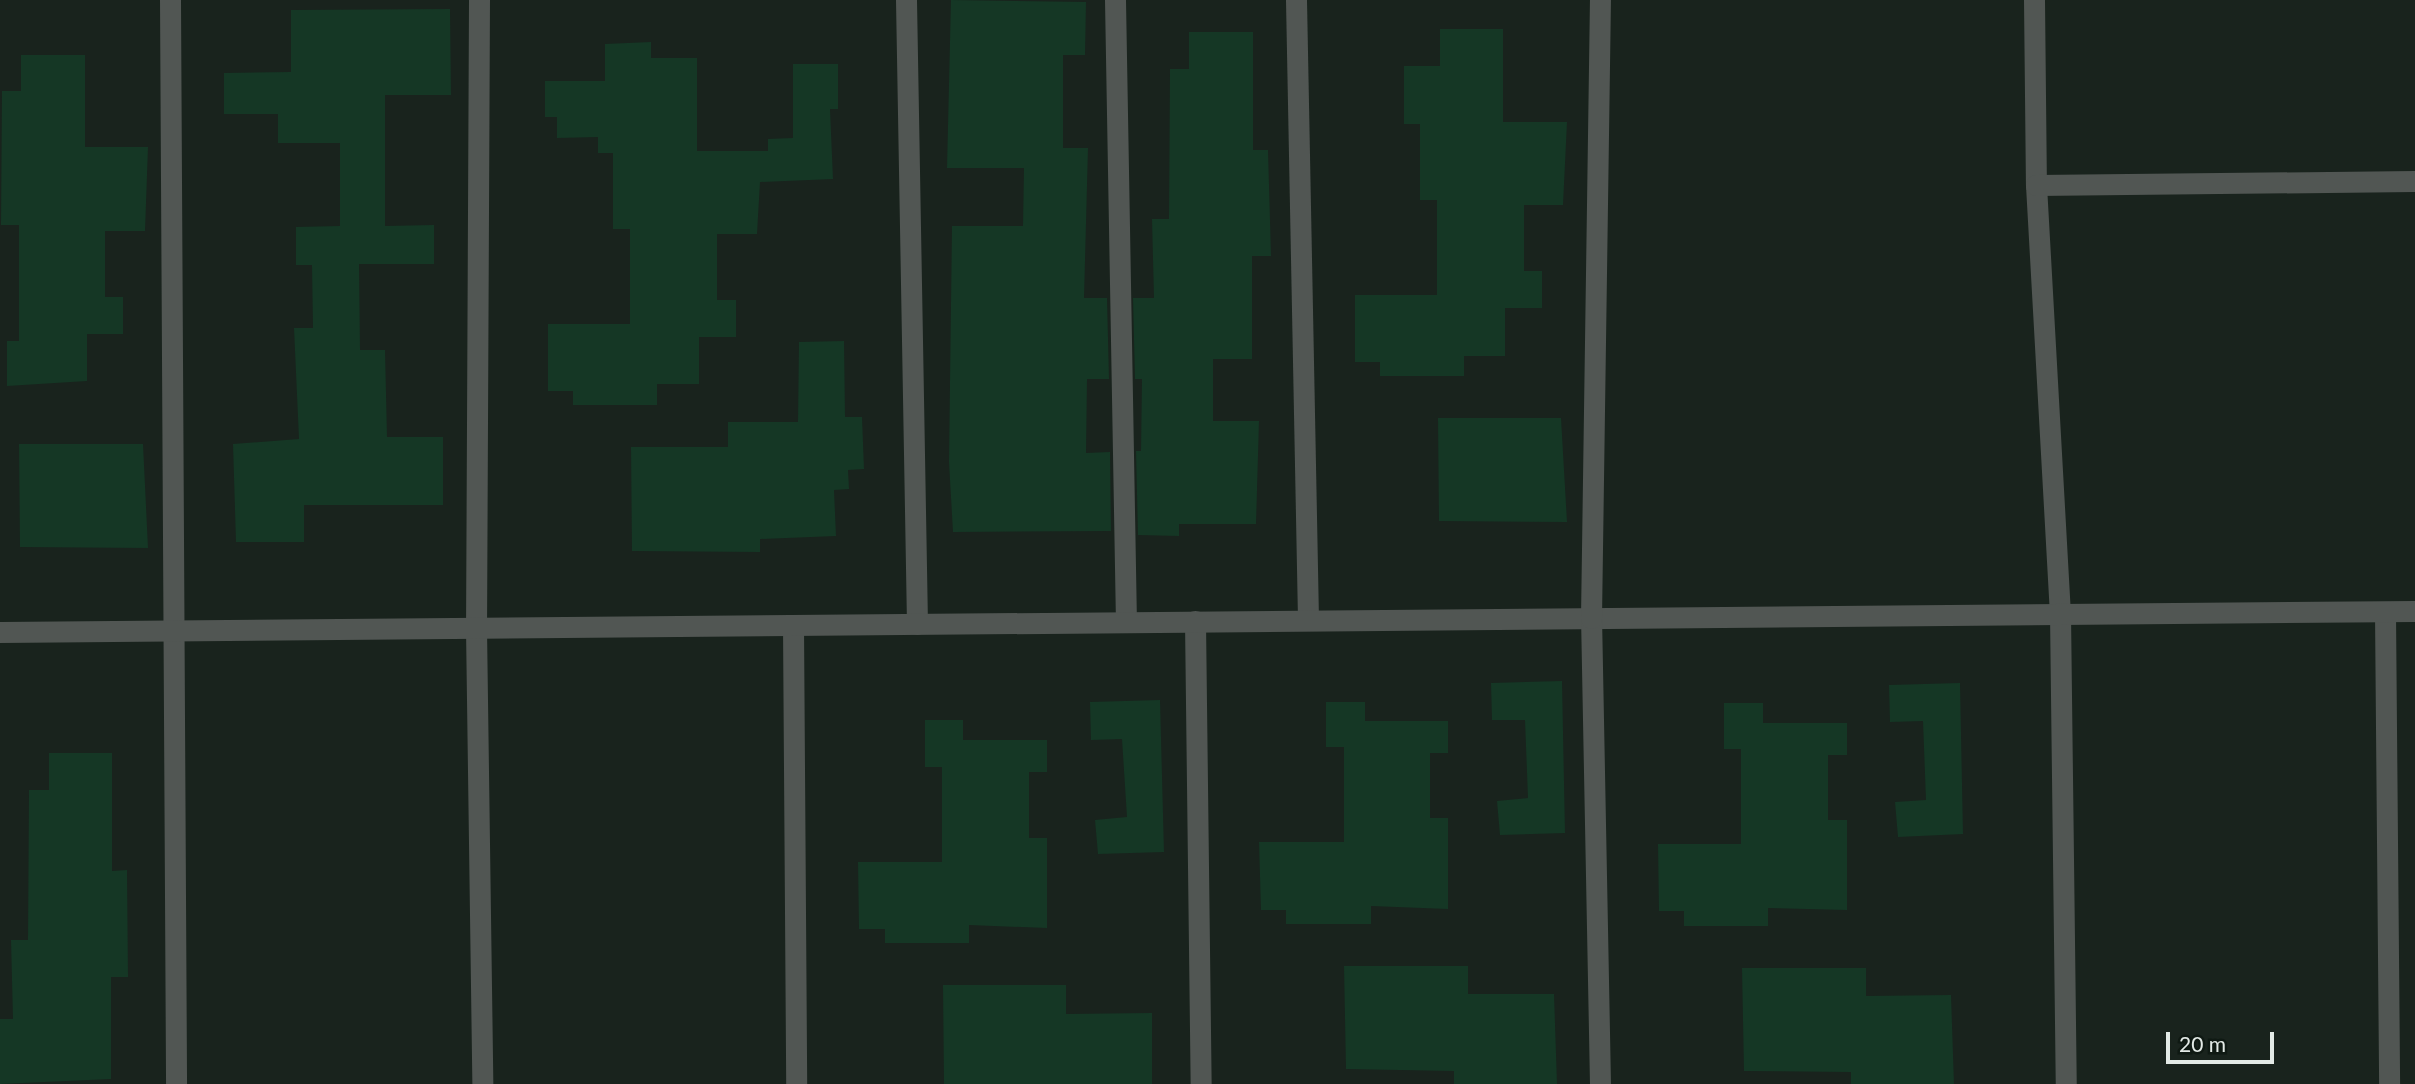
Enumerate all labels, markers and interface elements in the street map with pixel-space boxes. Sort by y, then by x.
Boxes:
scale bar [2170,1018,2278,1062]
text: 20 m [2179,1031,2226,1056]

